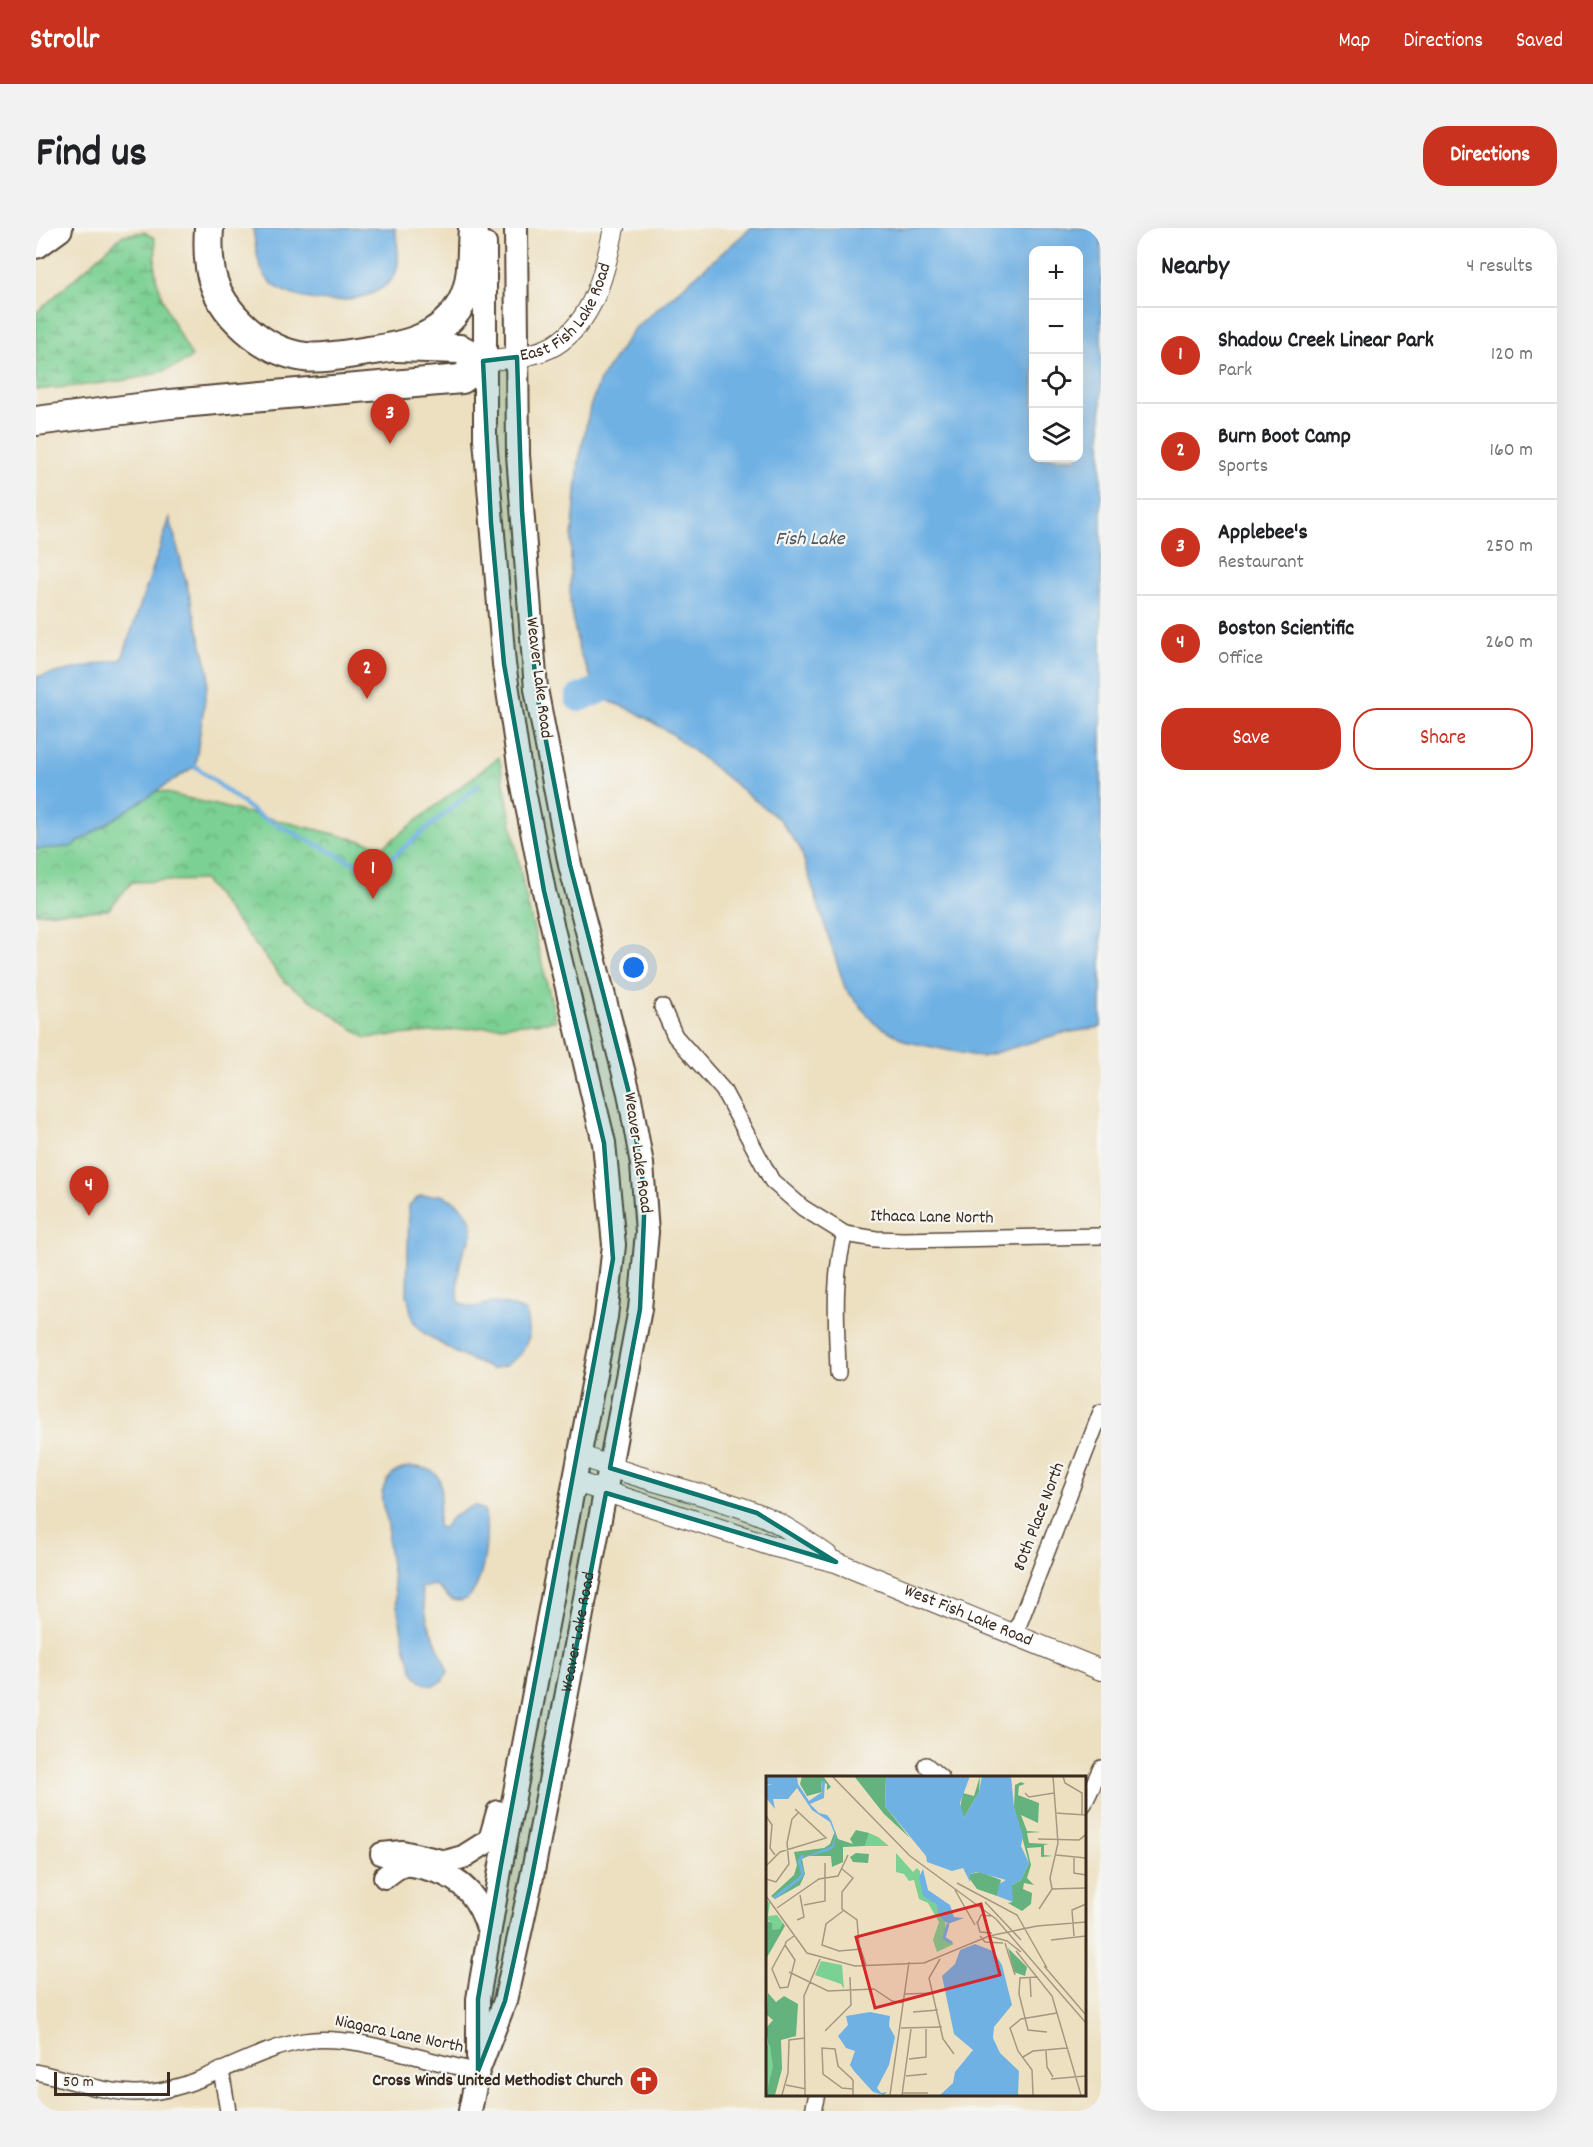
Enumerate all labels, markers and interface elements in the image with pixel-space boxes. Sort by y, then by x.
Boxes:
text: Strollr [30,22,99,62]
text: Map [1339,27,1370,57]
text: Directions [1403,27,1483,57]
text: Saved [1516,27,1563,57]
text: Find us [36,126,147,186]
button: Directions [1423,126,1557,186]
map controls [1029,246,1083,462]
button: + [1029,246,1083,300]
text: Nearby [1161,249,1229,286]
text: 4 results [1466,253,1533,281]
street label: East Fish Lake Road [518,260,618,369]
button: − [1029,300,1083,354]
text: Shadow Creek Linear Park [1218,326,1434,357]
text: 1 [1178,341,1183,369]
text: 120 m [1491,341,1533,369]
button: locate [1029,354,1083,408]
text: Park [1218,357,1252,385]
pin: 3 [370,394,410,444]
button: layers [1029,408,1083,462]
text: Burn Boot Camp [1218,422,1351,453]
text: 2 [1176,437,1185,465]
text: 160 m [1490,437,1533,465]
text: Sports [1218,453,1268,481]
text: Applebee's [1218,518,1308,549]
water label: Fish Lake [775,526,846,554]
text: 3 [1176,533,1185,561]
text: 250 m [1486,533,1533,561]
text: Restaurant [1218,549,1304,577]
text: Boston Scientific [1218,614,1354,645]
street label: Weaver Lake Road [518,616,558,740]
text: 4 [1176,629,1185,657]
text: 260 m [1485,629,1533,657]
text: Office [1218,645,1263,673]
pin: 2 [348,650,386,699]
button: Save [1161,708,1341,770]
button: Share [1353,708,1533,770]
pin: 1 [354,850,392,899]
your location [619,953,648,982]
street label: Weaver Lake Road [616,1091,658,1215]
pin: 4 [70,1166,108,1216]
street label: Ithaca Lane North [870,1204,994,1232]
street label: 80th Place North [1008,1459,1072,1575]
street label: Weaver Lake Road [555,1570,602,1694]
street label: West Fish Lake Road [900,1578,1036,1653]
inset map [766,1776,1086,2096]
street label: Niagara Lane North [332,2009,466,2061]
church icon: Cross Winds United Methodist Church [628,2065,660,2097]
scale bar [54,2069,170,2096]
place label: Cross Winds United Methodist Church [372,2069,623,2094]
text: 50 m [63,2071,94,2094]

